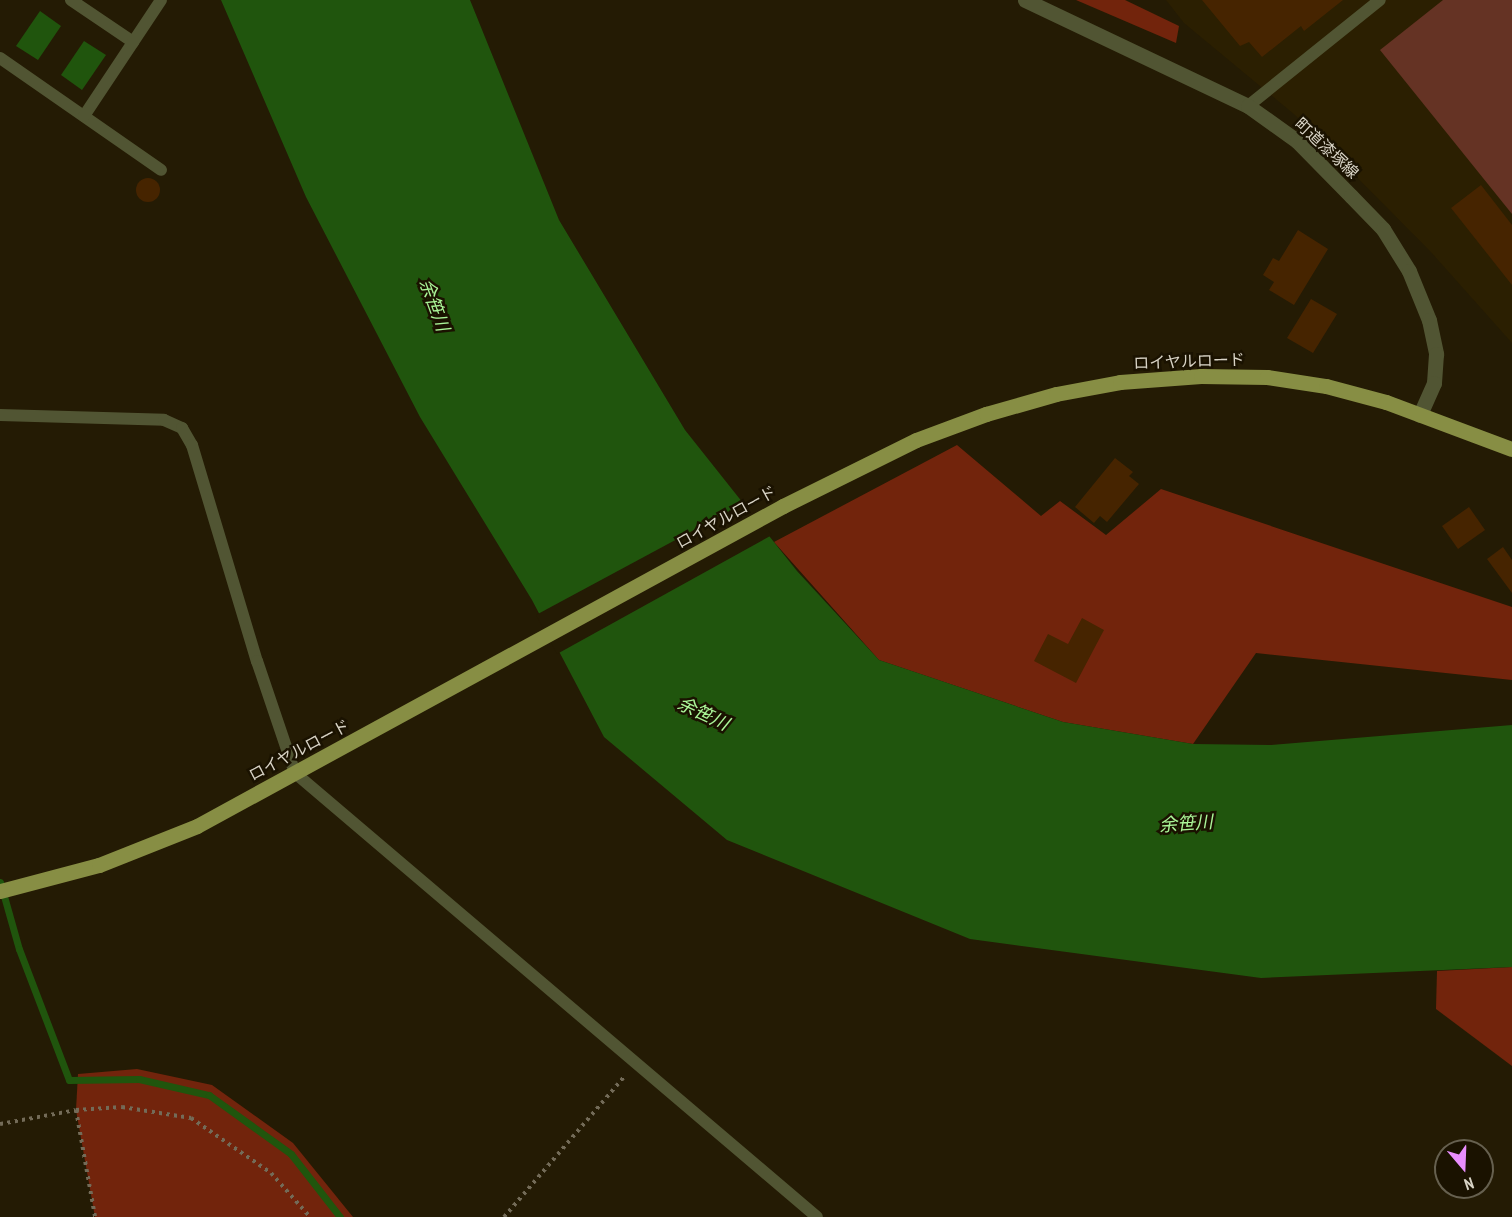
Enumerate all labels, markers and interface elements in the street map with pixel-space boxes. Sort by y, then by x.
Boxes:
street label: 町道漆塚線 [1291,114,1363,182]
water label: 余笹川 [415,276,453,334]
street label: ロイヤルロード [1133,349,1245,373]
street label: ロイヤルロード [672,481,780,553]
water label: 余笹川 [674,693,732,735]
street label: ロイヤルロード [245,715,353,785]
water label: 余笹川 [1158,811,1214,837]
north arrow [1434,1139,1494,1199]
text: N [1462,1173,1477,1195]

